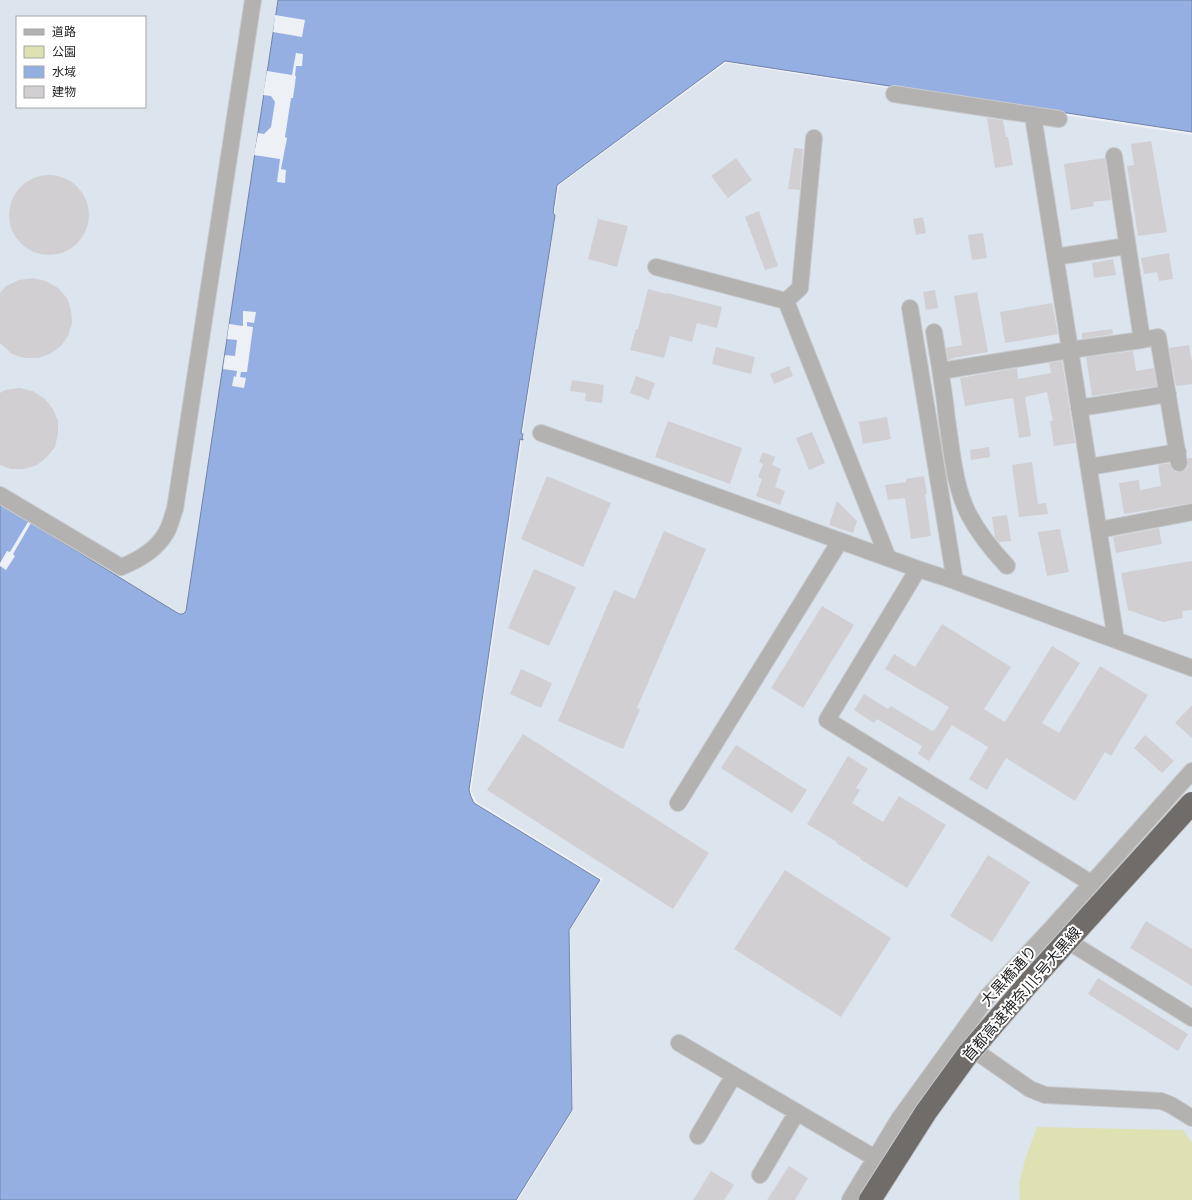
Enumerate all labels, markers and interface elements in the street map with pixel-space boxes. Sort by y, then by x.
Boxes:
legend [16,16,146,108]
text: 道路 [52,25,76,38]
text: 公園 [52,46,76,58]
text: 水域 [52,66,76,78]
text: 建物 [52,85,76,98]
street label: 首都高速神奈川5号大黒線 [960,924,1084,1064]
street label: 大黒橋通り [978,943,1040,1009]

